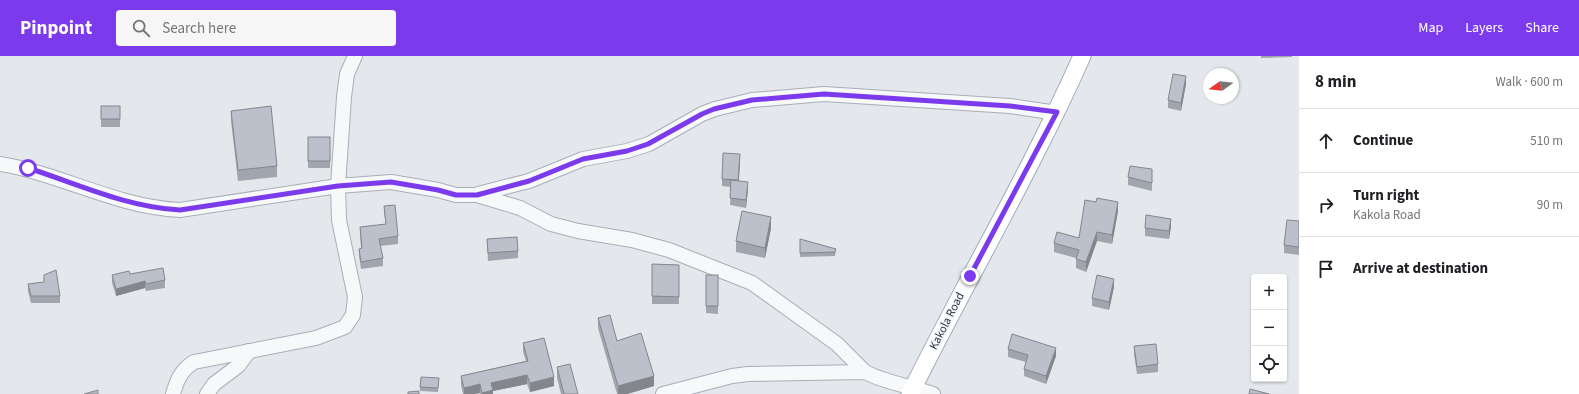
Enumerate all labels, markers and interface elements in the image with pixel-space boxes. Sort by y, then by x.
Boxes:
search box [116,10,396,46]
text: Pinpoint [20,15,92,42]
icon: search [130,17,152,39]
text: Search here [162,18,236,39]
text: Map [1418,18,1443,38]
text: Layers [1465,18,1503,38]
text: Share [1525,18,1559,38]
north arrow [1203,68,1239,104]
text: 8 min [1315,70,1356,94]
text: Walk · 600 m [1495,73,1563,91]
icon: ahead [1315,130,1337,152]
text: Continue [1353,130,1413,151]
text: 510 m [1530,132,1563,150]
route start [19,159,37,177]
text: Turn right [1353,185,1419,206]
icon: right [1315,194,1337,216]
text: 90 m [1537,196,1563,214]
text: Kakola Road [1353,206,1421,224]
icon: arrive [1315,258,1337,280]
text: Arrive at destination [1353,258,1488,279]
route end [961,267,979,285]
map controls [1251,274,1287,382]
button: + [1251,274,1287,310]
street label: Kakola Road [925,289,969,353]
button: − [1251,310,1287,346]
button: locate [1251,346,1287,382]

